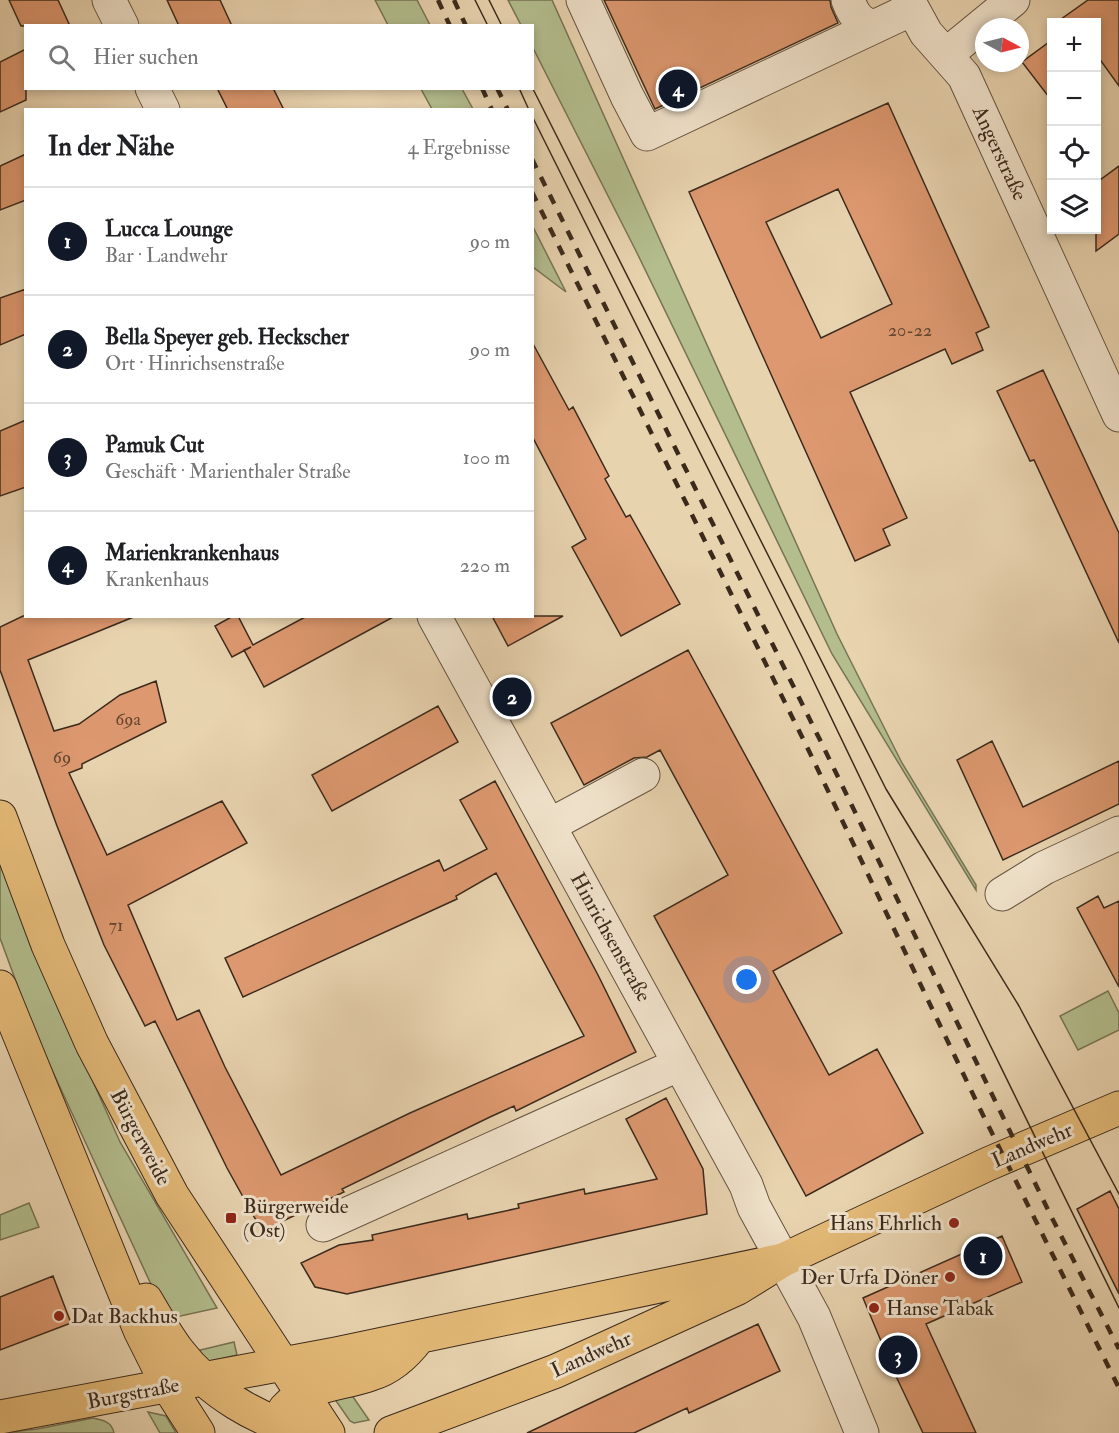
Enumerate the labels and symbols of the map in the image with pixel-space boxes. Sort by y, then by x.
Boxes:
north arrow [975,18,1029,72]
pin: 4 [658,66,698,112]
street label: Angerstraße [965,101,1033,205]
house number: 20-22 [888,319,932,342]
pin: 2 [492,674,532,720]
house number: 69a [115,708,141,731]
house number: 69 [53,746,71,769]
street label: Hinrichsenstraße [564,868,657,1007]
house number: 71 [109,914,123,937]
your location [732,965,761,994]
street label: Bürgerweide [104,1084,177,1190]
street label: Landwehr [988,1116,1077,1175]
place label: Bürgerweide (Ost) [243,1193,349,1244]
place label: Hans Ehrlich [829,1210,942,1237]
marker: Bürgerweide (Ost) [224,1211,238,1225]
marker: Hans Ehrlich [947,1216,961,1230]
pin: 1 [964,1234,1002,1278]
place label: Der Urfa Döner [800,1264,938,1291]
marker: Der Urfa Döner [943,1270,957,1284]
place label: Hanse Tabak [886,1295,994,1322]
marker: Hanse Tabak [867,1301,881,1315]
place label: Dat Backhus [71,1303,178,1330]
marker: Dat Backhus [52,1309,66,1323]
street label: Landwehr [547,1325,636,1384]
pin: 3 [878,1332,918,1378]
street label: Burgstraße [85,1371,182,1416]

